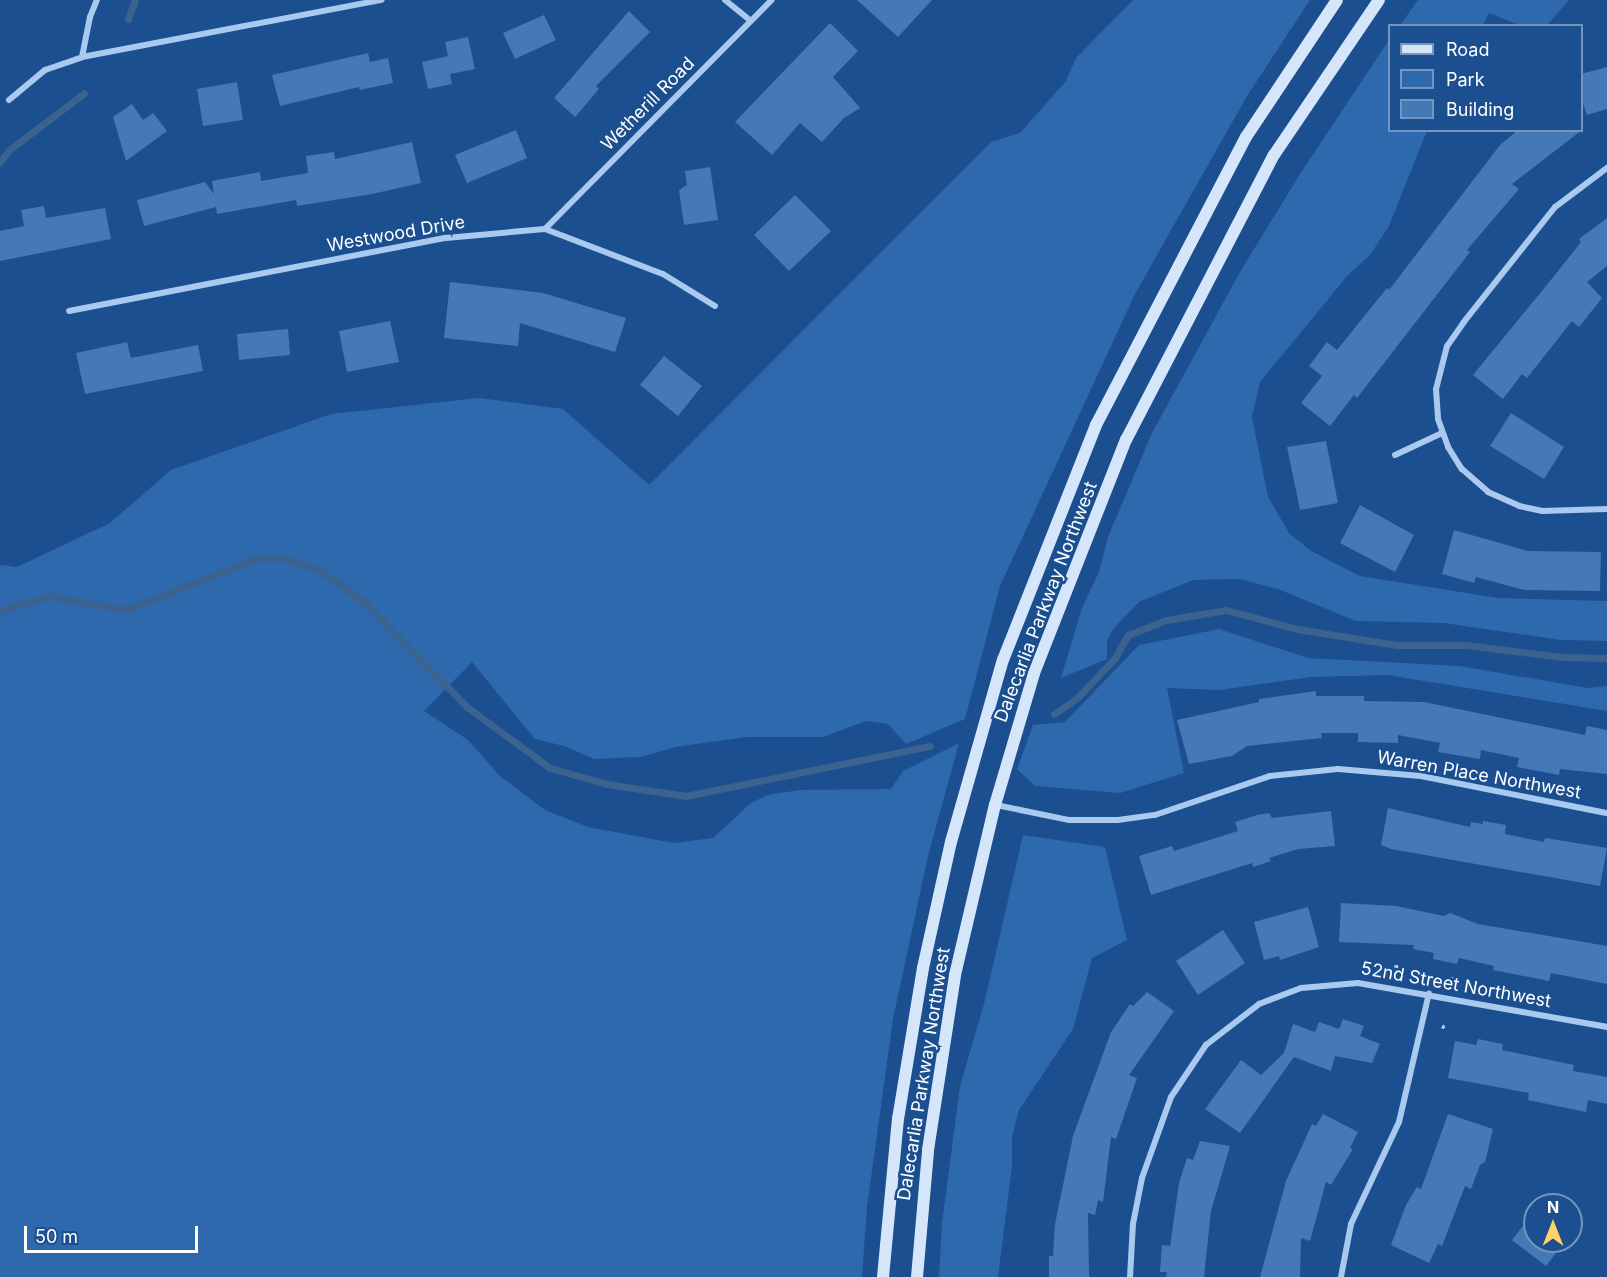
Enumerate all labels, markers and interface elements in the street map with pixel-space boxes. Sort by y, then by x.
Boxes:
legend [1388,24,1583,132]
text: Road [1446,39,1489,60]
street label: Wetherill Road [597,53,699,155]
text: Park [1446,69,1485,90]
text: Building [1446,99,1514,120]
street label: Westwood Drive [325,211,467,257]
street label: Dalecarlia Parkway Northwest [990,479,1102,725]
street label: Warren Place Northwest [1375,746,1583,804]
street label: Dalecarlia Parkway Northwest [893,946,955,1202]
street label: 52nd Street Northwest [1359,958,1553,1012]
north arrow [1523,1193,1583,1253]
text: N [1547,1197,1559,1217]
scale bar [27,1214,201,1252]
text: 50 m [35,1226,78,1247]

